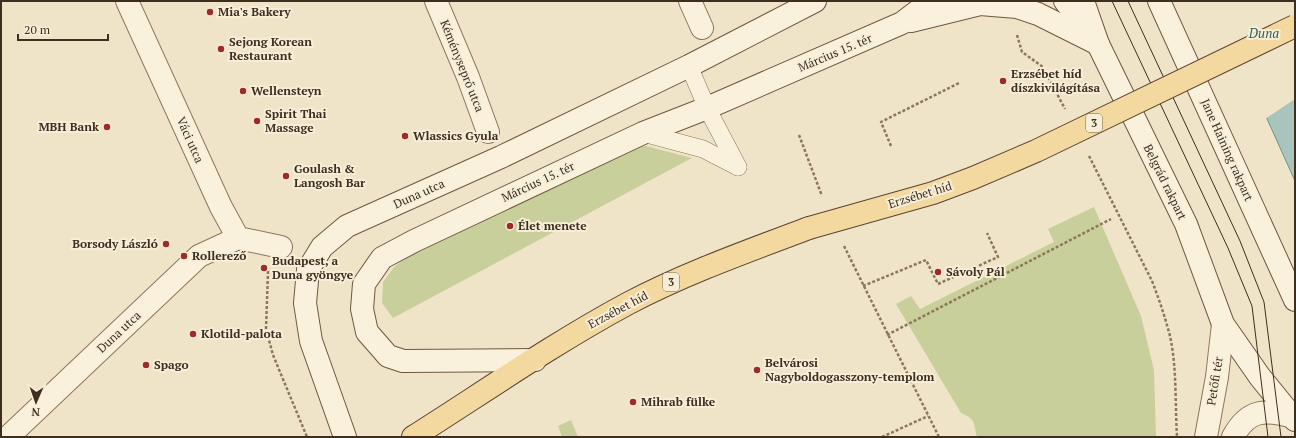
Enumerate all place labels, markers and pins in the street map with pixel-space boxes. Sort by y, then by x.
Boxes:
place label: Mia's Bakery [218,4,291,19]
marker: Mia's Bakery [205,7,215,17]
place label: Sejong Korean Restaurant [229,34,312,63]
marker: Sejong Korean Restaurant [216,44,226,54]
place label: Erzsébet híd díszkivilágítása [1011,66,1101,95]
marker: Erzsébet híd díszkivilágítása [998,76,1008,86]
place label: Wellensteyn [251,83,322,98]
marker: Wellensteyn [238,86,248,96]
place label: Spirit Thai Massage [265,106,327,135]
marker: Spirit Thai Massage [252,116,262,126]
place label: MBH Bank [38,119,99,134]
marker: MBH Bank [102,122,112,132]
place label: Wlassics Gyula [413,128,499,143]
marker: Wlassics Gyula [400,131,410,141]
place label: Goulash & Langosh Bar [294,161,366,190]
marker: Goulash & Langosh Bar [281,171,291,181]
place label: Élet menete [518,218,587,233]
marker: Élet menete [505,221,515,231]
place label: Borsody László [72,236,158,251]
marker: Borsody László [161,239,171,249]
place label: Rollerező [192,248,246,263]
marker: Rollerező [179,251,189,261]
place label: Budapest, a Duna gyöngye [272,253,354,282]
marker: Budapest, a Duna gyöngye [259,263,269,273]
place label: Sávoly Pál [946,264,1005,279]
marker: Sávoly Pál [933,267,943,277]
place label: Klotild-palota [201,326,282,341]
marker: Klotild-palota [188,329,198,339]
place label: Belvárosi Nagyboldogasszony-templom [765,355,934,384]
place label: Spago [154,357,189,372]
marker: Spago [141,360,151,370]
marker: Belvárosi Nagyboldogasszony-templom [752,365,762,375]
place label: Mihrab fülke [641,394,716,409]
marker: Mihrab fülke [628,397,638,407]

